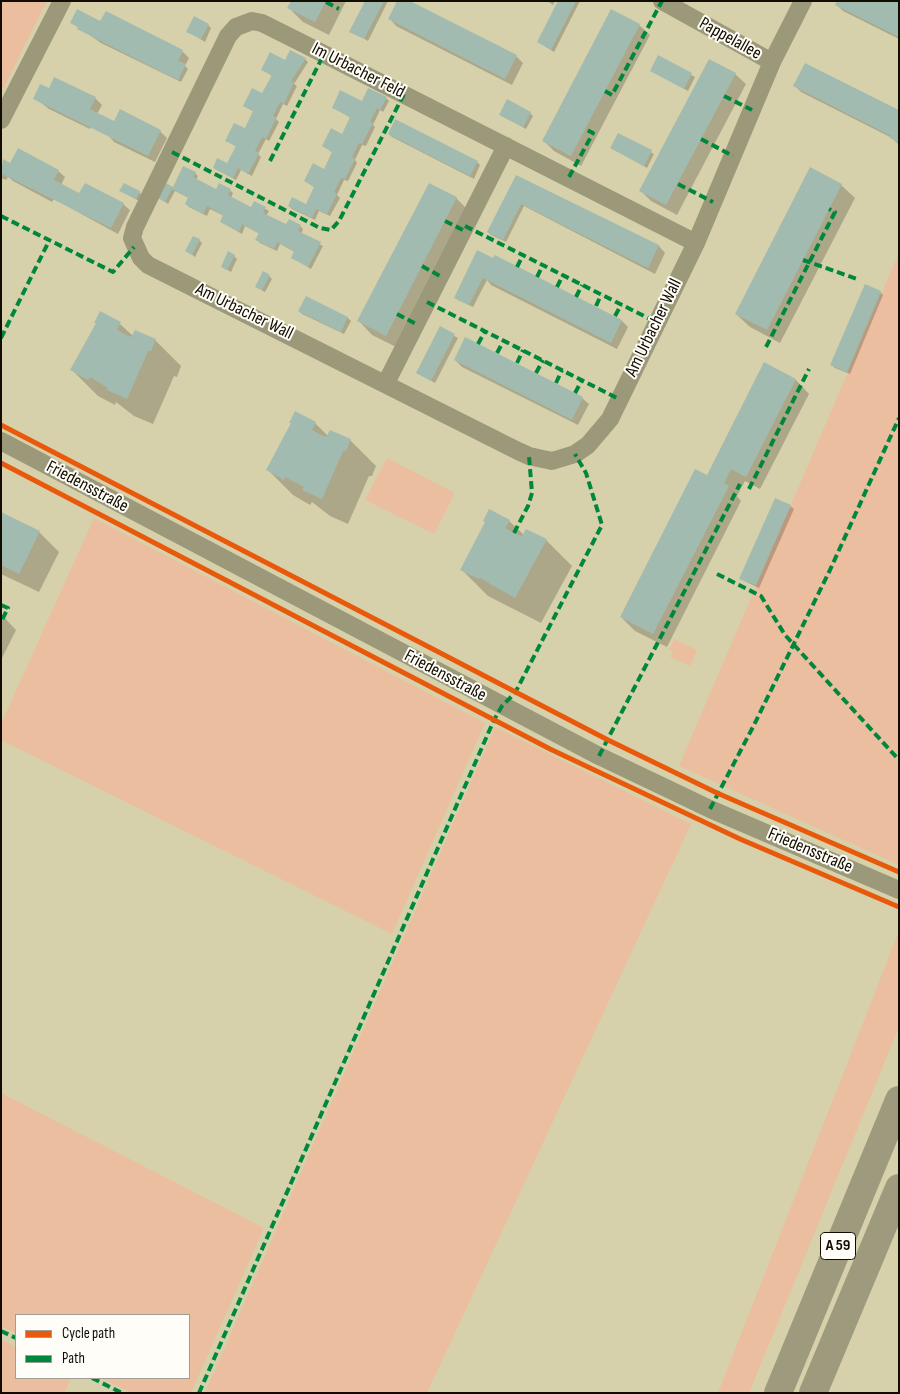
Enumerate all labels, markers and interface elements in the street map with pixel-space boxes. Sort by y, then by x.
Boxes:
street label: Pappelallee [695,13,765,65]
street label: Im Urbacher Feld [308,38,408,104]
street label: Am Urbacher Wall [621,276,687,380]
street label: Am Urbacher Wall [192,279,296,345]
street label: Friedensstraße [42,456,132,518]
street label: Friedensstraße [400,645,490,707]
street label: Friedensstraße [764,824,856,878]
road number: A 59 [820,1232,856,1260]
legend [15,1314,190,1379]
text: Cycle path [62,1324,115,1343]
text: Path [62,1349,85,1368]

